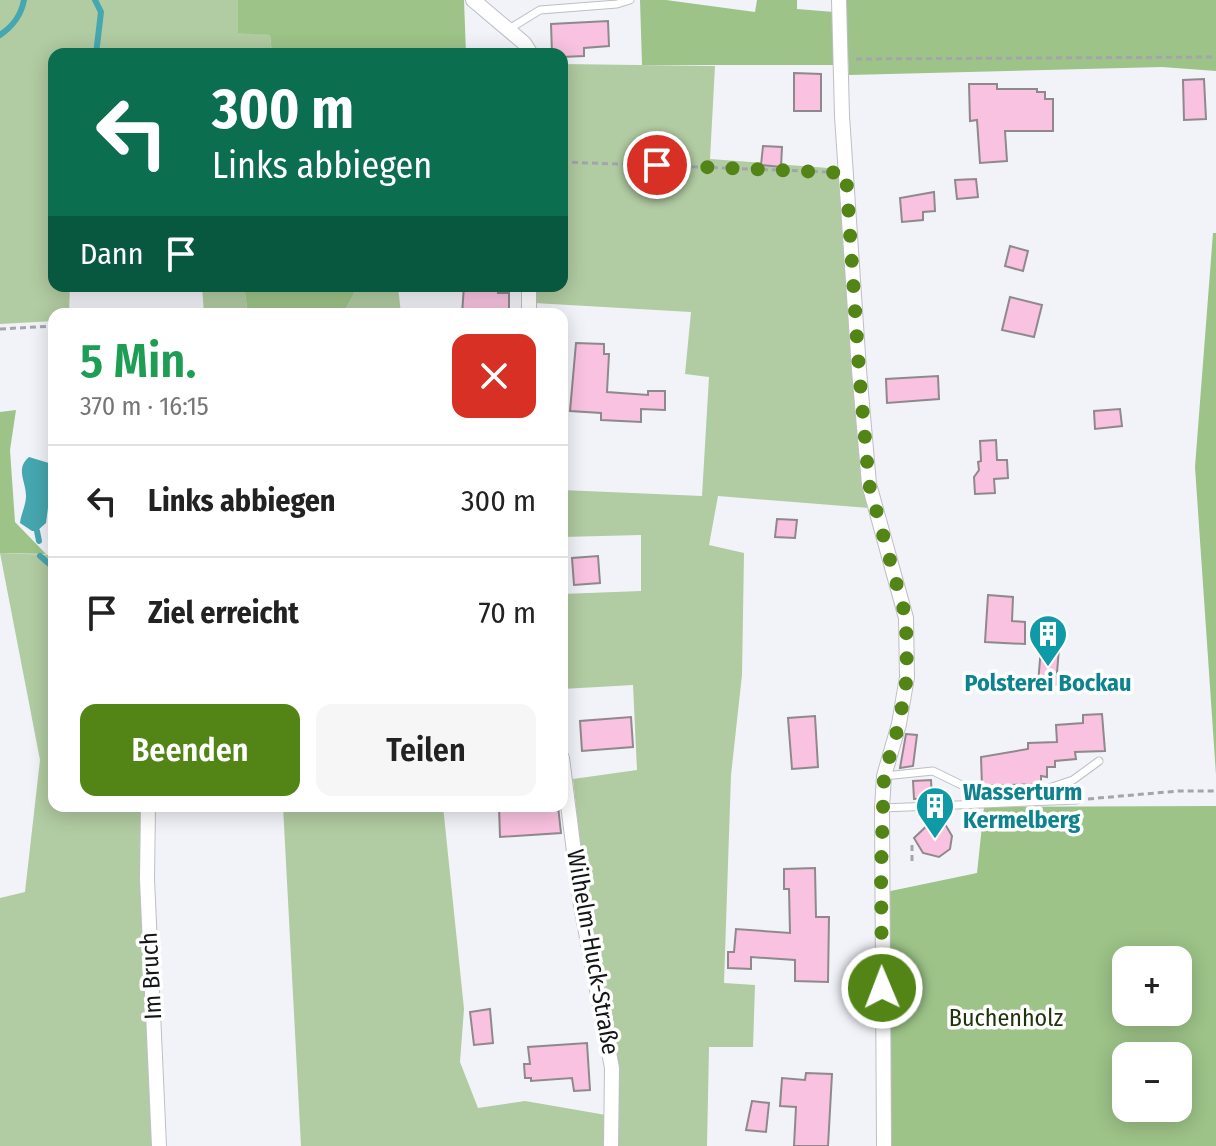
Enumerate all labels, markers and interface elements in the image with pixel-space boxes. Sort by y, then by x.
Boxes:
text: 300 m [212,76,354,143]
icon: left [80,80,184,184]
pin [623,131,691,199]
icon: arrive [635,143,679,187]
text: Links abbiegen [212,144,432,188]
icon: arrive [159,232,203,276]
text: Dann [80,236,143,272]
text: 5 Min. [80,332,196,390]
button: close [452,334,536,418]
text: 370 m · 16:15 [80,391,209,422]
icon: left [80,479,124,523]
text: Links abbiegen [148,483,336,519]
text: 300 m [461,483,536,519]
icon: arrive [80,591,124,635]
text: Ziel erreicht [148,595,299,631]
text: 70 m [478,595,536,631]
building icon: Polsterei Bockau [1027,613,1069,668]
place label: Polsterei Bockau [965,669,1131,697]
button: Beenden [80,704,300,796]
button: Teilen [316,704,536,796]
place label: Wasserturm Kermelberg [963,778,1082,834]
building icon: Wasserturm Kermelberg [914,785,956,840]
street label: Wilhelm-Huck-Straße [561,847,625,1057]
street label: Im Bruch [135,932,167,1020]
position arrow [840,946,924,1030]
map controls [1112,946,1192,1122]
button: + [1112,946,1192,1026]
park label: Buchenholz [949,1004,1063,1032]
button: − [1112,1042,1192,1122]

